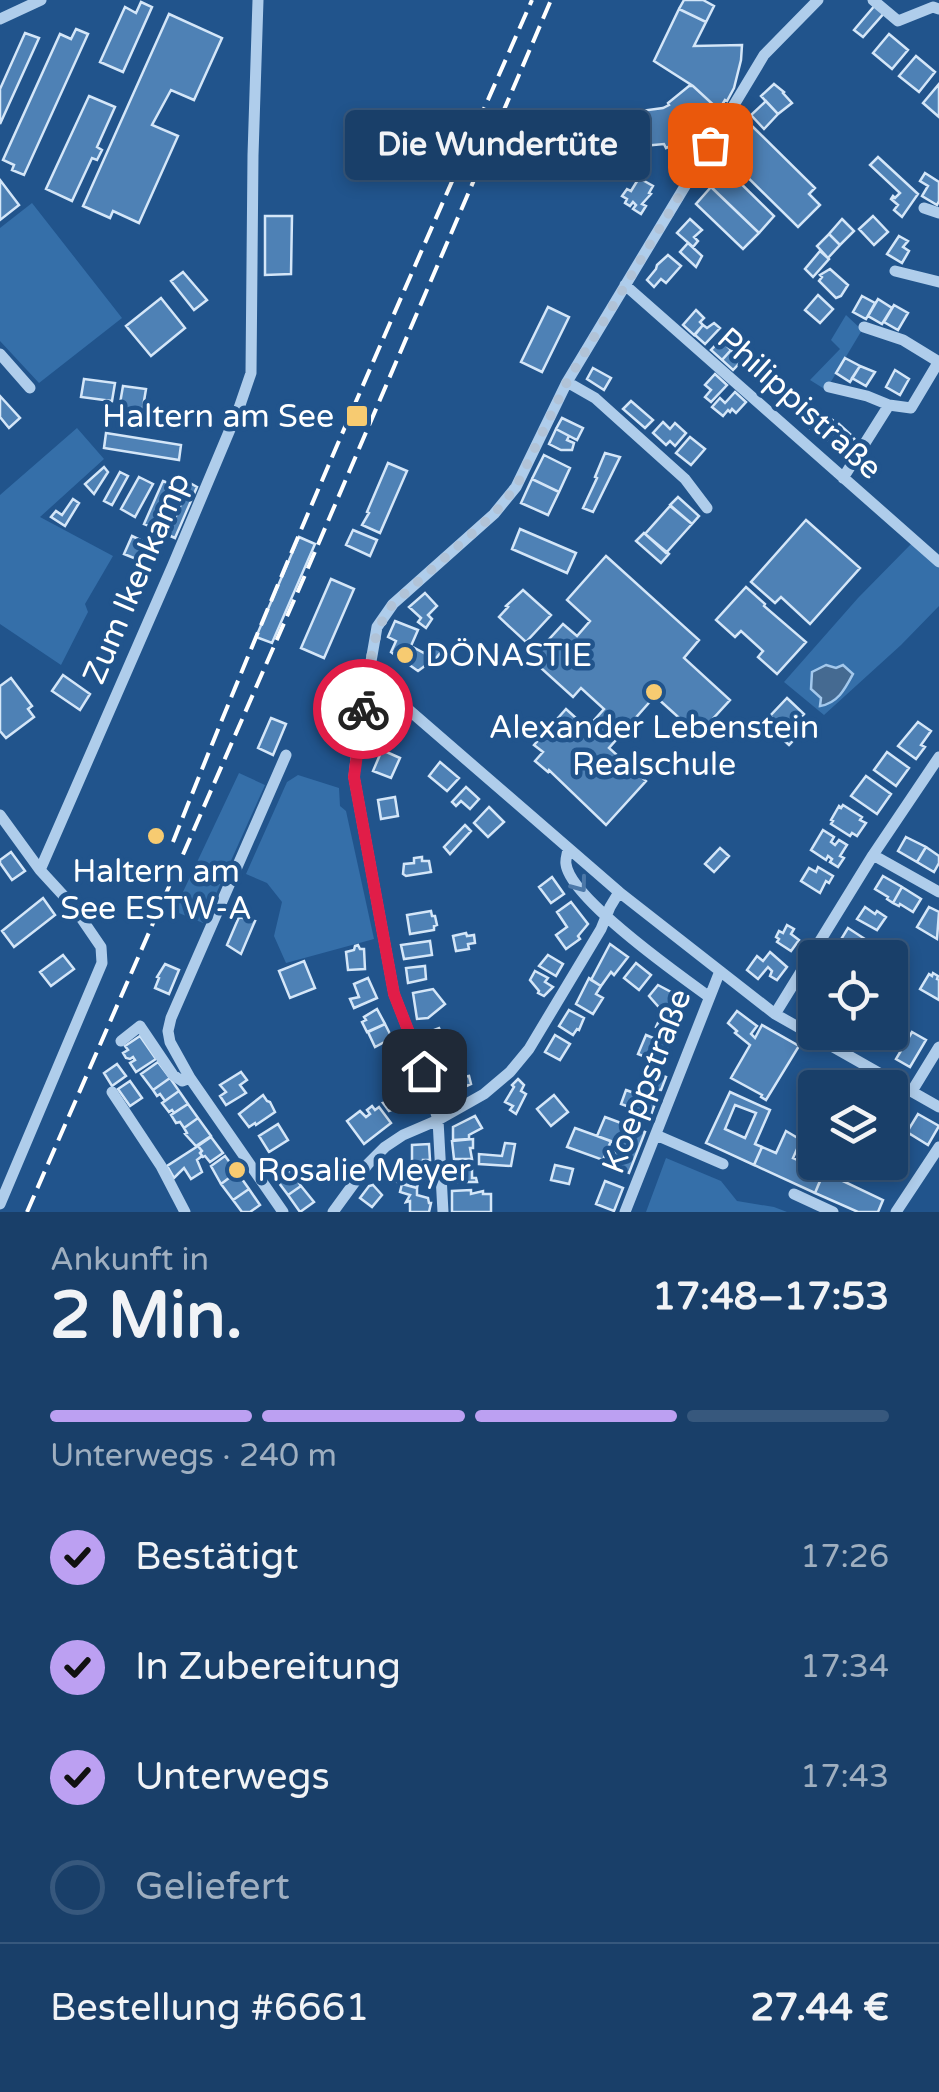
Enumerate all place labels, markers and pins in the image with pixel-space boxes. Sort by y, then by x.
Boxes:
pin [668,103,753,188]
callout: Die Wundertüte [345,110,650,180]
place label: Haltern am See [102,398,334,436]
marker: Haltern am See [344,403,370,429]
place label: DÖNASTIE [425,637,592,675]
marker: DÖNASTIE [394,644,416,666]
marker: Alexander Lebenstein Realschule [643,681,665,703]
place label: Alexander Lebenstein Realschule [489,709,819,784]
marker: Haltern am See ESTW-A [145,825,167,847]
place label: Haltern am See ESTW-A [60,853,252,928]
pin [382,1029,467,1114]
place label: Rosalie Meyer [257,1152,471,1190]
marker: Rosalie Meyer [226,1159,248,1181]

